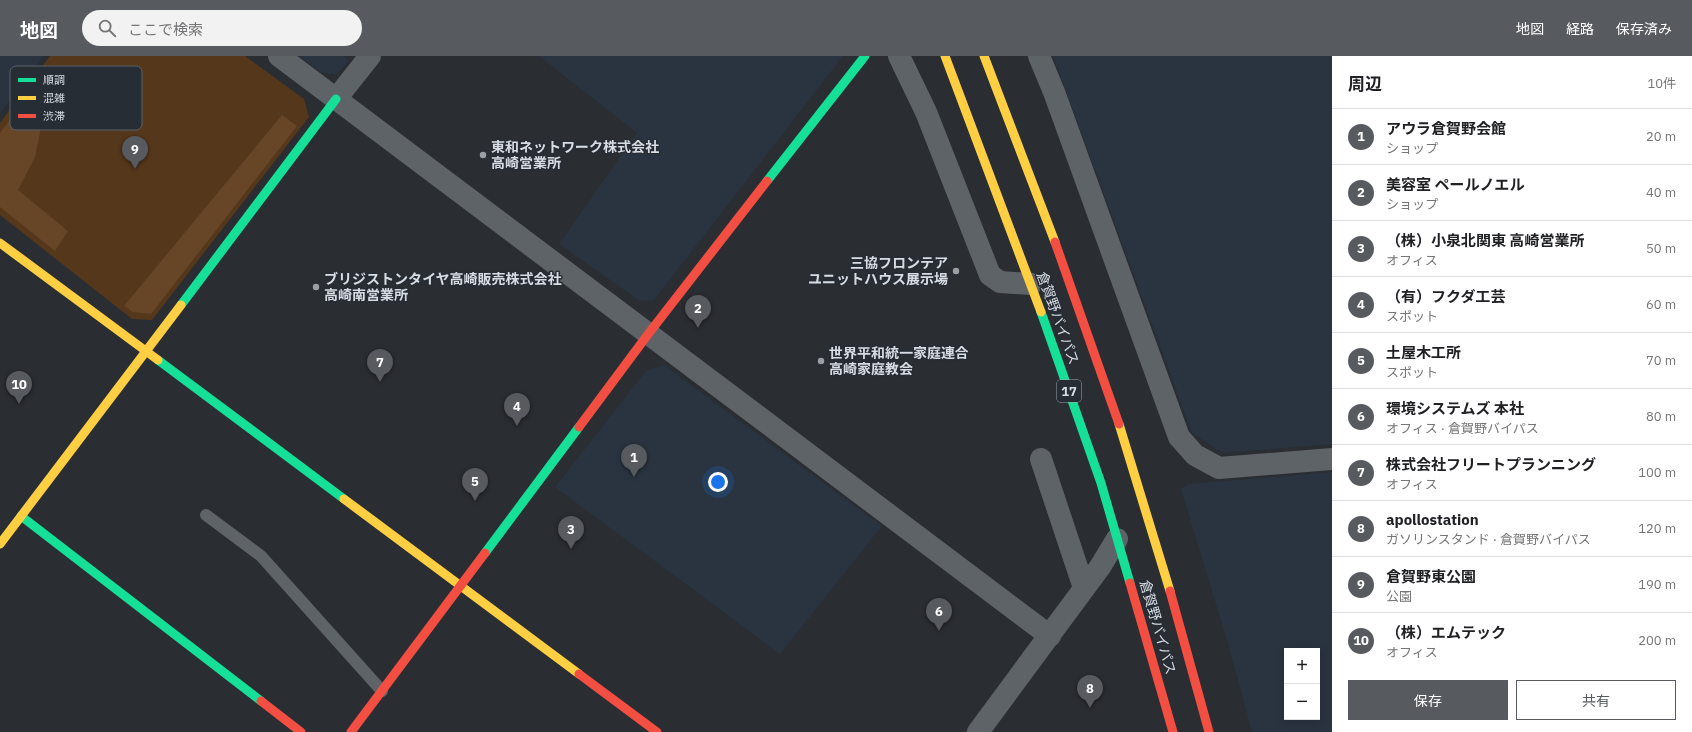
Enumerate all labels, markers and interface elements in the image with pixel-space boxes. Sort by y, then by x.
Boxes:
search box [82,10,362,46]
icon: search [96,17,118,39]
text: 地図 [20,18,58,42]
text: ここで検索 [128,20,203,39]
text: 地図 [1516,20,1544,38]
text: 経路 [1566,20,1594,38]
text: 保存済み [1616,20,1672,38]
legend [10,66,142,130]
text: 順調 [43,73,65,87]
text: 周辺 [1348,73,1382,95]
text: 10件 [1647,75,1676,92]
text: 混雑 [43,91,65,105]
text: 渋滞 [43,109,65,123]
text: アウラ倉賀野会館 [1386,119,1506,138]
text: 1 [1357,128,1365,145]
text: 20 m [1646,128,1676,145]
pin: 9 [122,136,148,169]
place label: 東和ネットワーク株式会社 高崎営業所 [491,138,659,172]
text: ショップ [1386,140,1438,157]
marker: 東和ネットワーク株式会社 高崎営業所 [478,150,488,160]
text: 美容室 ペールノエル [1386,175,1525,194]
text: 2 [1357,184,1365,201]
text: 40 m [1646,184,1676,201]
text: ショップ [1386,196,1438,213]
text: （株）小泉北関東 高崎営業所 [1386,231,1585,250]
text: 3 [1357,240,1365,257]
text: 50 m [1646,240,1676,257]
text: オフィス [1386,252,1438,269]
place label: 三協フロンテア ユニットハウス展示場 [808,254,948,288]
marker: 三協フロンテア ユニットハウス展示場 [951,266,961,276]
street label: 倉賀野バイパス [1033,269,1083,367]
place label: ブリジストンタイヤ高崎販売株式会社 高崎南営業所 [324,270,562,304]
marker: ブリジストンタイヤ高崎販売株式会社 高崎南営業所 [311,282,321,292]
text: （有）フクダ工芸 [1386,287,1505,306]
pin: 2 [685,295,711,328]
text: 4 [1357,296,1365,313]
text: 60 m [1646,296,1676,313]
text: スポット [1386,308,1438,325]
text: 土屋木工所 [1386,343,1461,362]
place label: 世界平和統一家庭連合 高崎家庭教会 [829,344,969,378]
pin: 7 [367,349,393,382]
text: 5 [1357,352,1365,369]
text: 70 m [1646,352,1676,369]
marker: 世界平和統一家庭連合 高崎家庭教会 [816,356,826,366]
text: スポット [1386,364,1438,381]
pin: 10 [6,371,32,404]
road number: 17 [1057,380,1081,402]
pin: 4 [504,393,530,426]
text: 環境システムズ 本社 [1386,399,1524,418]
text: 6 [1357,408,1365,425]
text: 80 m [1646,408,1676,425]
text: オフィス · 倉賀野バイパス [1386,420,1539,437]
pin: 1 [621,444,647,477]
text: 株式会社フリートプランニング [1386,455,1596,474]
text: 7 [1357,464,1365,481]
text: 100 m [1638,464,1676,481]
pin: 5 [462,468,488,501]
your location [708,472,728,492]
text: オフィス [1386,476,1438,493]
text: apollostation [1386,510,1479,529]
pin: 3 [558,516,584,549]
text: 8 [1357,520,1365,537]
text: 120 m [1638,520,1676,537]
text: ガソリンスタンド · 倉賀野バイパス [1386,531,1591,548]
text: 倉賀野東公園 [1386,567,1476,586]
text: 9 [1357,576,1365,593]
text: 190 m [1638,576,1676,593]
street label: 倉賀野バイパス [1136,578,1180,676]
text: 公園 [1386,588,1412,605]
pin: 6 [926,598,952,631]
text: （株）エムテック [1386,623,1506,642]
text: 10 [1353,632,1369,649]
text: 200 m [1638,632,1676,649]
text: オフィス [1386,644,1438,661]
map controls [1284,648,1320,720]
button: + [1284,648,1320,684]
pin: 8 [1077,675,1103,708]
button: 保存 [1348,680,1508,720]
button: 共有 [1516,680,1676,720]
button: − [1284,684,1320,720]

